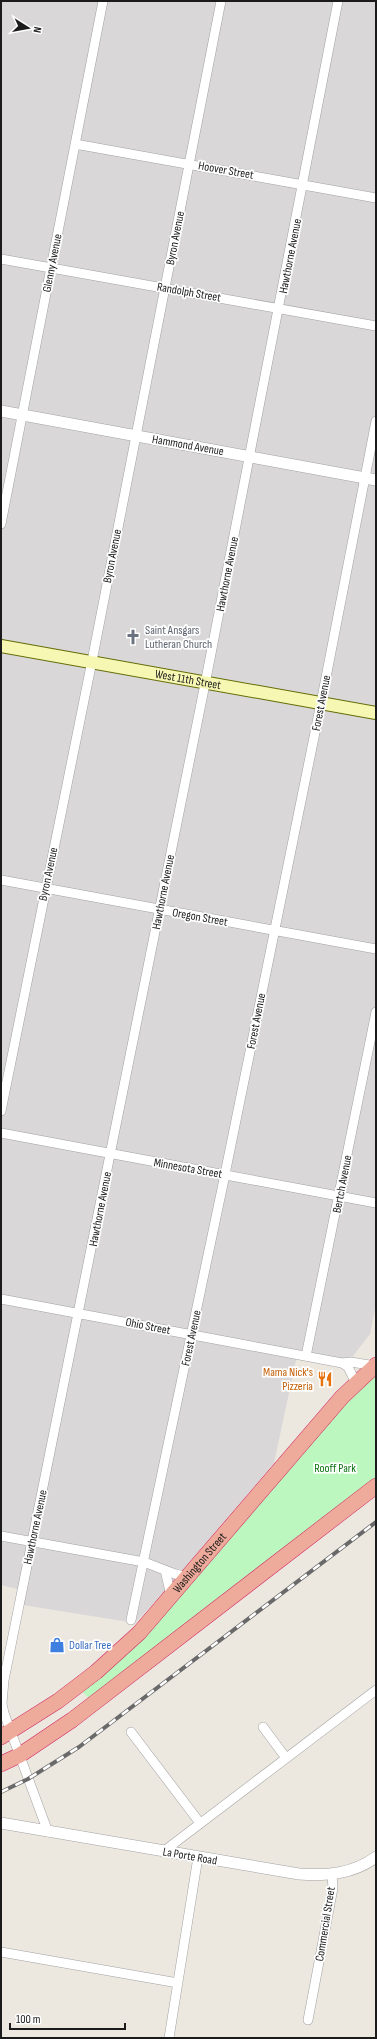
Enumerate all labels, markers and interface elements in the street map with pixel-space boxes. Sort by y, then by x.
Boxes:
north arrow [8,8,48,48]
text: N [30,26,44,34]
street label: Hoover Street [197,158,255,183]
street label: Byron Avenue [163,210,188,266]
street label: Hawthorne Avenue [276,217,305,295]
street label: Glenny Avenue [39,232,66,294]
street label: Randolph Street [156,279,222,306]
street label: Hammond Avenue [151,432,225,459]
street label: Byron Avenue [100,528,125,584]
street label: Hawthorne Avenue [213,535,242,613]
place label: Saint Ansgars Lutheran Church [145,623,212,652]
church icon: Saint Ansgars Lutheran Church [124,628,142,646]
street label: West 11th Street [154,667,222,693]
street label: Forest Avenue [309,674,334,732]
street label: Byron Avenue [35,846,62,902]
street label: Hawthorne Avenue [149,853,178,931]
street label: Oregon Street [171,905,229,930]
street label: Forest Avenue [244,992,269,1050]
street label: Bertch Avenue [330,1154,355,1214]
street label: Minnesota Street [153,1155,224,1182]
street label: Hawthorne Avenue [86,1170,115,1248]
street label: Forest Avenue [178,1309,205,1367]
street label: Ohio Street [124,1315,172,1338]
place label: Mama Nick's Pizzeria [263,1365,313,1394]
restaurant icon: Mama Nick's Pizzeria [316,1370,334,1388]
park label: Rooff Park [314,1461,356,1476]
street label: Hawthorne Avenue [20,1488,51,1566]
street label: Washington Street [170,1530,230,1596]
shop icon: Dollar Tree [48,1636,66,1654]
place label: Dollar Tree [69,1638,111,1653]
street label: La Porte Road [162,1844,218,1869]
street label: Commercial Street [312,1885,339,1962]
scale bar [10,2005,125,2031]
text: 100 m [16,2012,41,2027]

